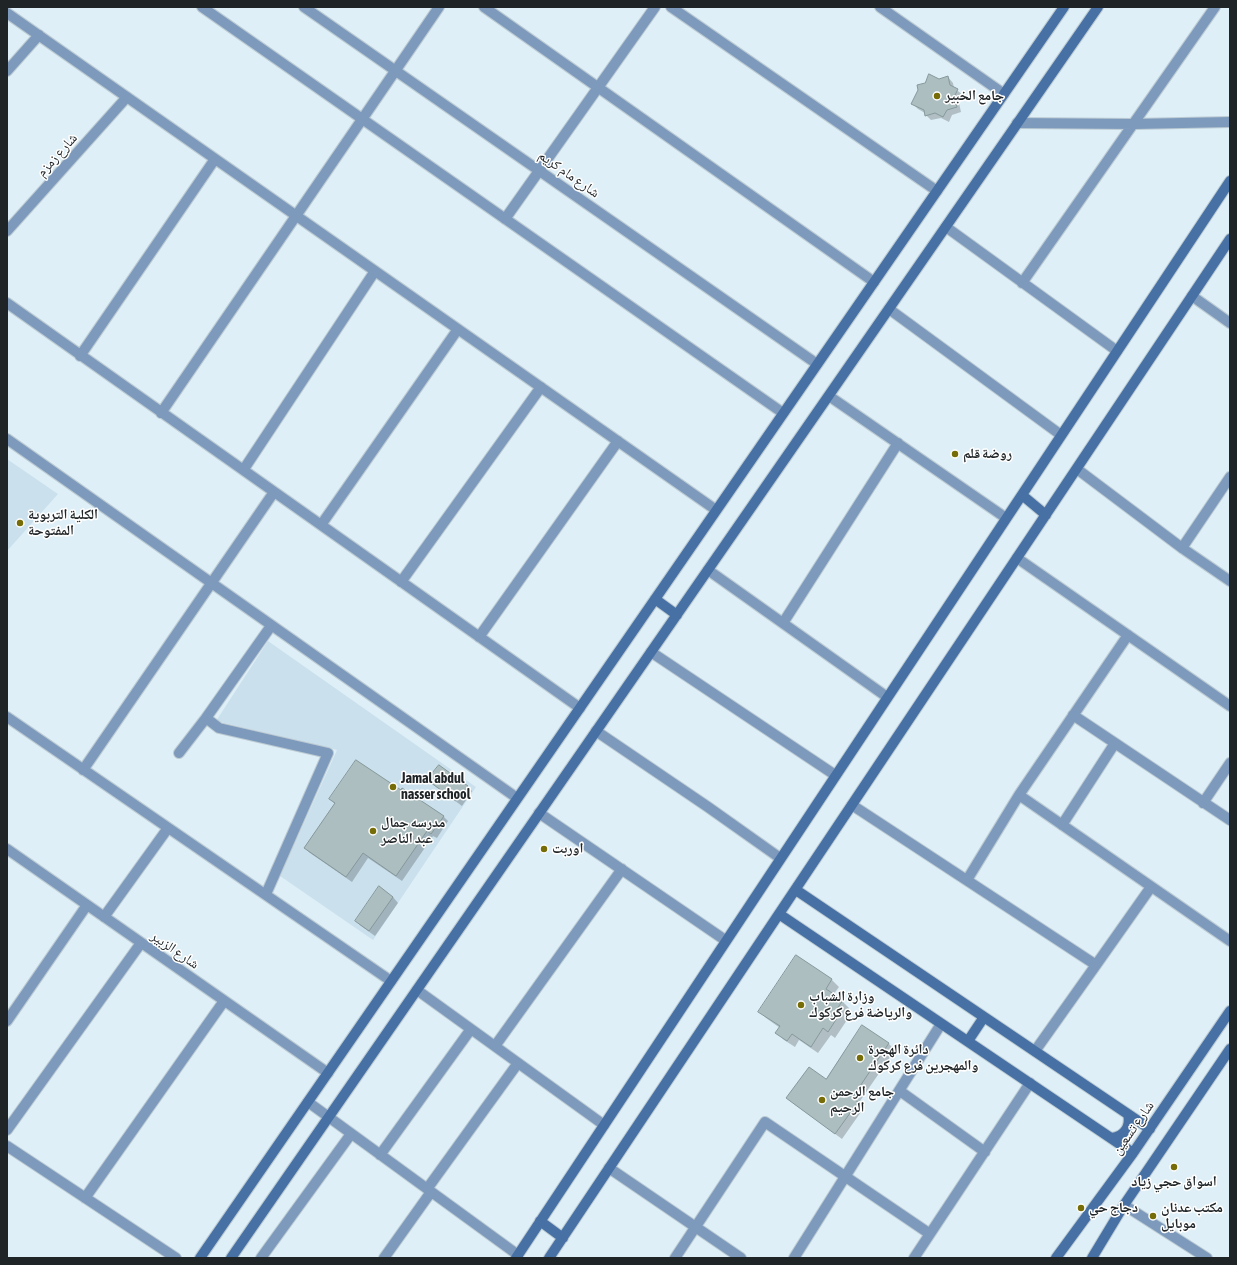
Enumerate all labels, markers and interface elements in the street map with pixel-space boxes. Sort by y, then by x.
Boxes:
place label: جامع الخبير [945,88,1004,104]
marker: جامع الخبير [932,91,942,101]
street label: شارع زمزم [33,130,81,180]
street label: شارع مام كريم [535,147,603,201]
place label: روضة قلم [963,446,1012,462]
marker: روضة قلم [950,449,960,459]
place label: الكلية التربوية المفتوحة [28,507,98,540]
marker: الكلية التربوية المفتوحة [15,518,25,528]
place label: Jamal abdul nasser school [401,771,470,804]
marker: Jamal abdul nasser school [388,782,398,792]
place label: مدرسه جمال عبد الناصر [381,815,445,848]
marker: مدرسه جمال عبد الناصر [368,826,378,836]
place label: اوربت [552,841,583,857]
marker: اوربت [539,844,549,854]
street label: شارع الزبير [148,927,202,973]
place label: وزارة الشباب والرياضة فرع كركوك [809,989,912,1022]
marker: وزارة الشباب والرياضة فرع كركوك [796,1000,806,1010]
place label: دائرة الهجرة والمهجرين فرع كركوك [868,1042,978,1074]
marker: دائرة الهجرة والمهجرين فرع كركوك [855,1053,865,1063]
place label: جامع الرحمن الرحيم [830,1084,894,1116]
marker: جامع الرحمن الرحيم [817,1095,827,1105]
street label: شارع تسعين [1108,1098,1158,1158]
marker: اسواق حجي زياد [1169,1162,1179,1172]
place label: اسواق حجي زياد [1131,1174,1217,1190]
place label: دجاج حي [1089,1200,1138,1216]
place label: مكتب عدنان موبايل [1161,1200,1223,1232]
marker: دجاج حي [1076,1203,1086,1213]
marker: مكتب عدنان موبايل [1148,1211,1158,1221]

